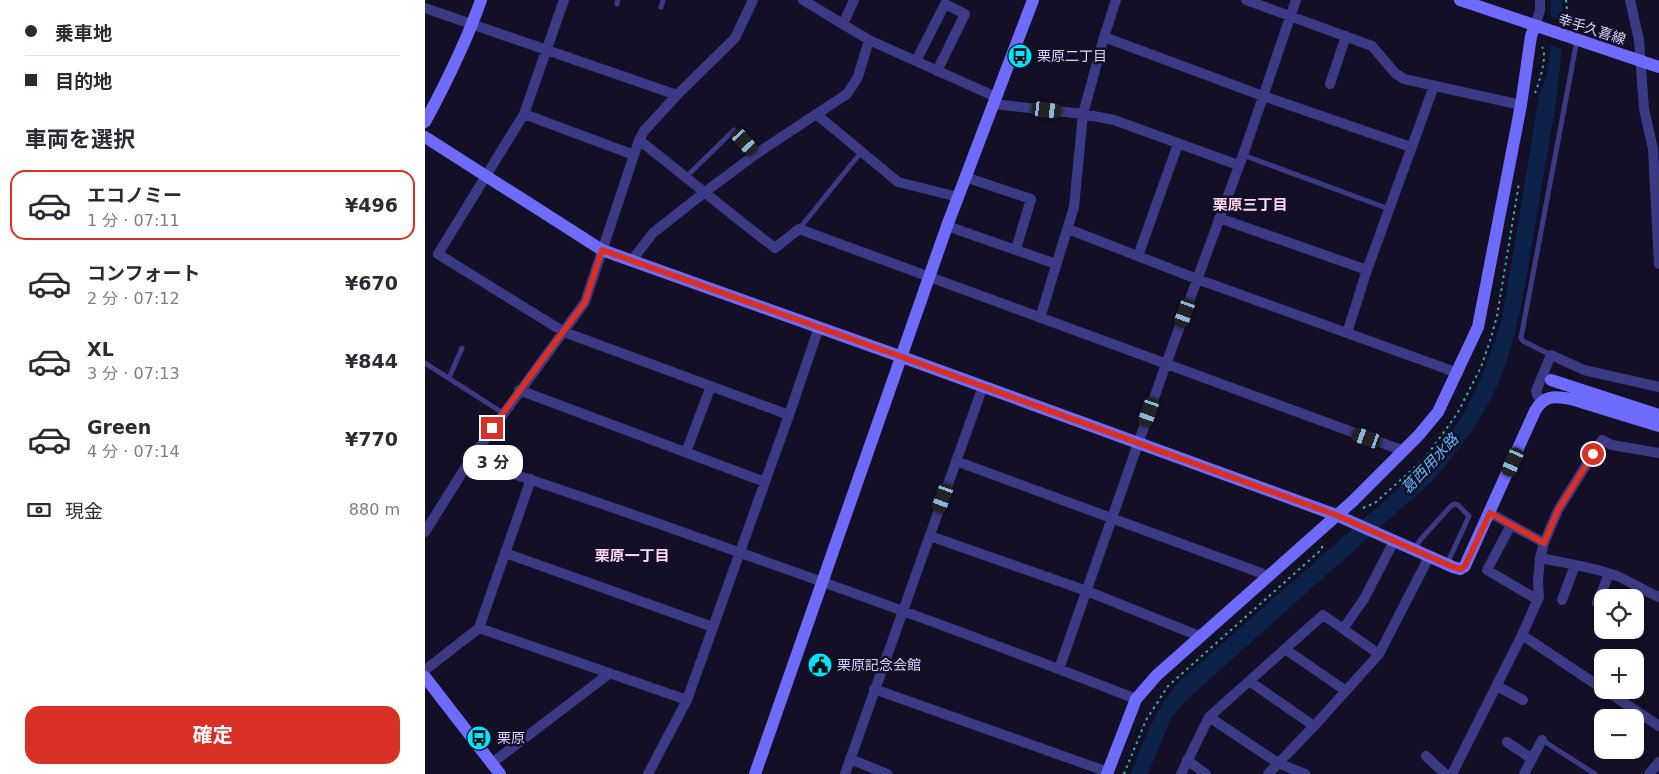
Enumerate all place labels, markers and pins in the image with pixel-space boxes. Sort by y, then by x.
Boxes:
bus stop icon: 栗原二丁目 [1007,43,1033,69]
place label: 栗原二丁目 [1037,48,1107,64]
public building icon: 栗原記念会館 [807,652,833,678]
place label: 栗原記念会館 [837,657,921,673]
bus stop icon: 栗原 [466,725,492,751]
place label: 栗原 [497,730,525,746]

